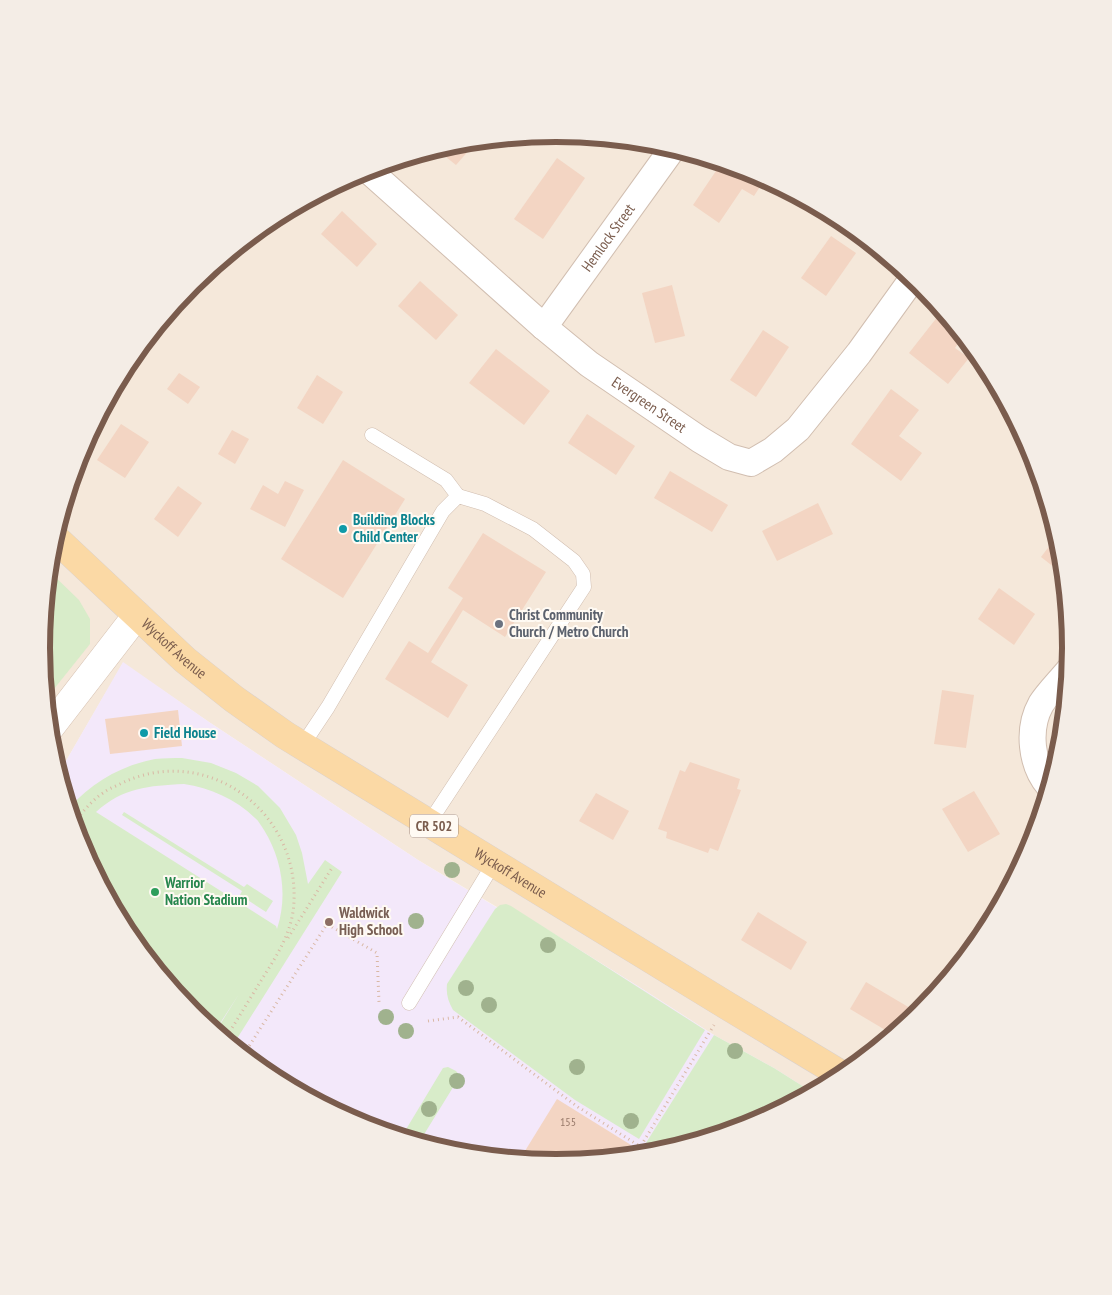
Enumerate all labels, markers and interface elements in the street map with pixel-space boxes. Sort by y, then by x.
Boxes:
street label: Hemlock Street [577,200,639,275]
street label: Evergreen Street [608,372,690,437]
place label: Building Blocks Child Center [353,510,435,546]
marker: Building Blocks Child Center [337,523,349,535]
place label: Christ Community Church / Metro Church [509,605,629,641]
street label: Wyckoff Avenue [138,614,211,683]
marker: Christ Community Church / Metro Church [493,618,505,630]
place label: Field House [154,723,217,742]
marker: Field House [138,727,150,739]
road number: CR 502 [410,814,458,838]
street label: Wyckoff Avenue [471,843,550,902]
place label: Warrior Nation Stadium [164,873,247,909]
marker: Warrior Nation Stadium [149,886,161,898]
place label: Waldwick High School [338,903,403,939]
marker: Waldwick High School [323,916,335,928]
house number: 155 [560,1114,576,1129]

